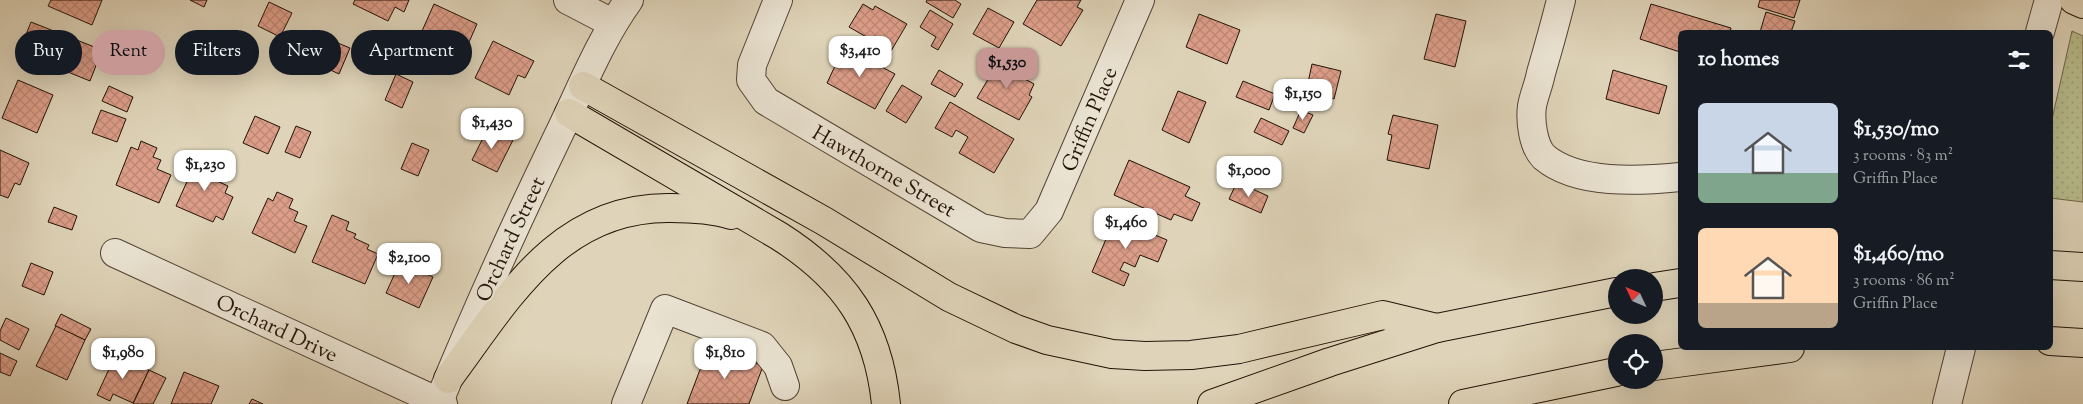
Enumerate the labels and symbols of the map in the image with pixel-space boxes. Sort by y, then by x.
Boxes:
pin: $3,410 [819,36,901,78]
pin: $1,530 [966,48,1048,90]
street label: Griffin Place [1055,63,1126,177]
pin: $1,150 [1262,78,1344,121]
pin: $1,430 [451,108,533,150]
street label: Hawthorne Street [806,119,960,226]
pin: $1,230 [164,150,246,192]
pin: $1,000 [1208,156,1290,198]
street label: Orchard Street [470,172,554,308]
pin: $1,460 [1085,208,1167,250]
pin: $2,100 [368,242,450,285]
north arrow [1608,269,1662,324]
street label: Orchard Drive [210,288,342,371]
pin: $1,980 [82,338,164,380]
pin: $1,810 [684,338,766,380]

